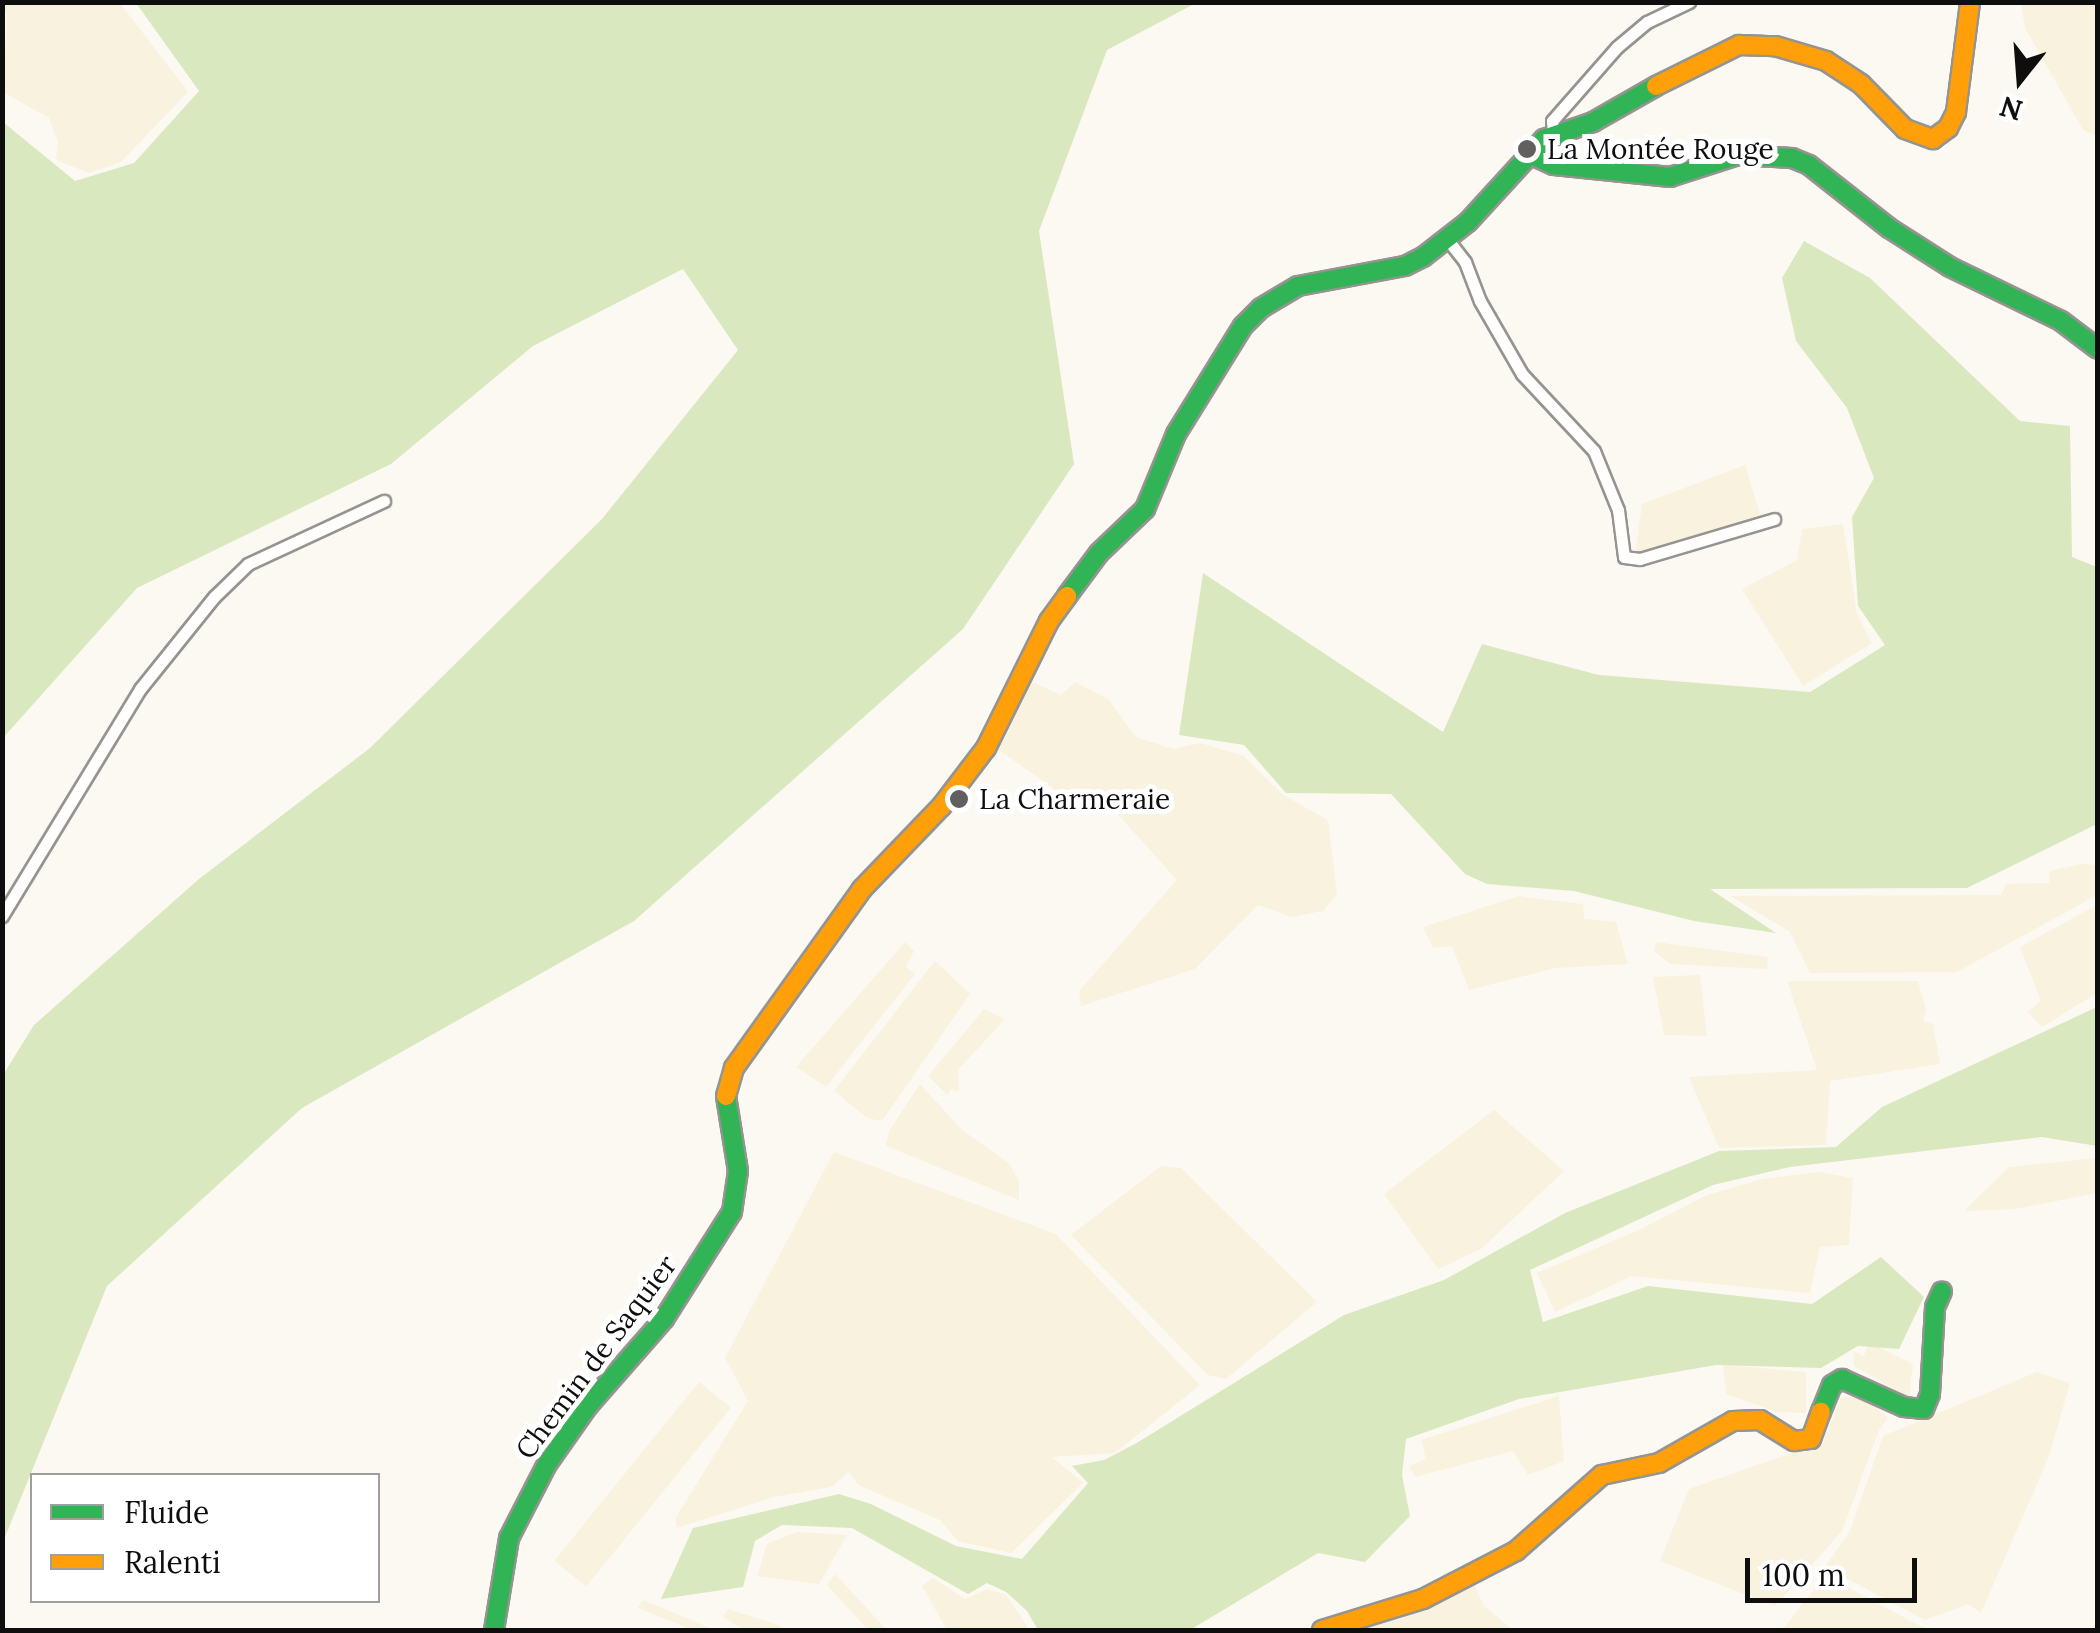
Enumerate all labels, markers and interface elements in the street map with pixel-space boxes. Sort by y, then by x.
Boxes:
north arrow [1970,30,2070,130]
text: N [1996,88,2027,129]
place label: La Montée Rouge [1547,132,1774,166]
marker: La Montée Rouge [1516,138,1538,160]
place label: La Charmeraie [979,782,1170,816]
marker: La Charmeraie [948,788,970,810]
street label: Chemin de Saquier [508,1249,684,1465]
legend [30,1473,380,1603]
text: Fluide [124,1493,209,1531]
scale bar [1750,1538,1922,1600]
text: Ralenti [124,1543,221,1581]
text: 100 m [1762,1556,1845,1594]

